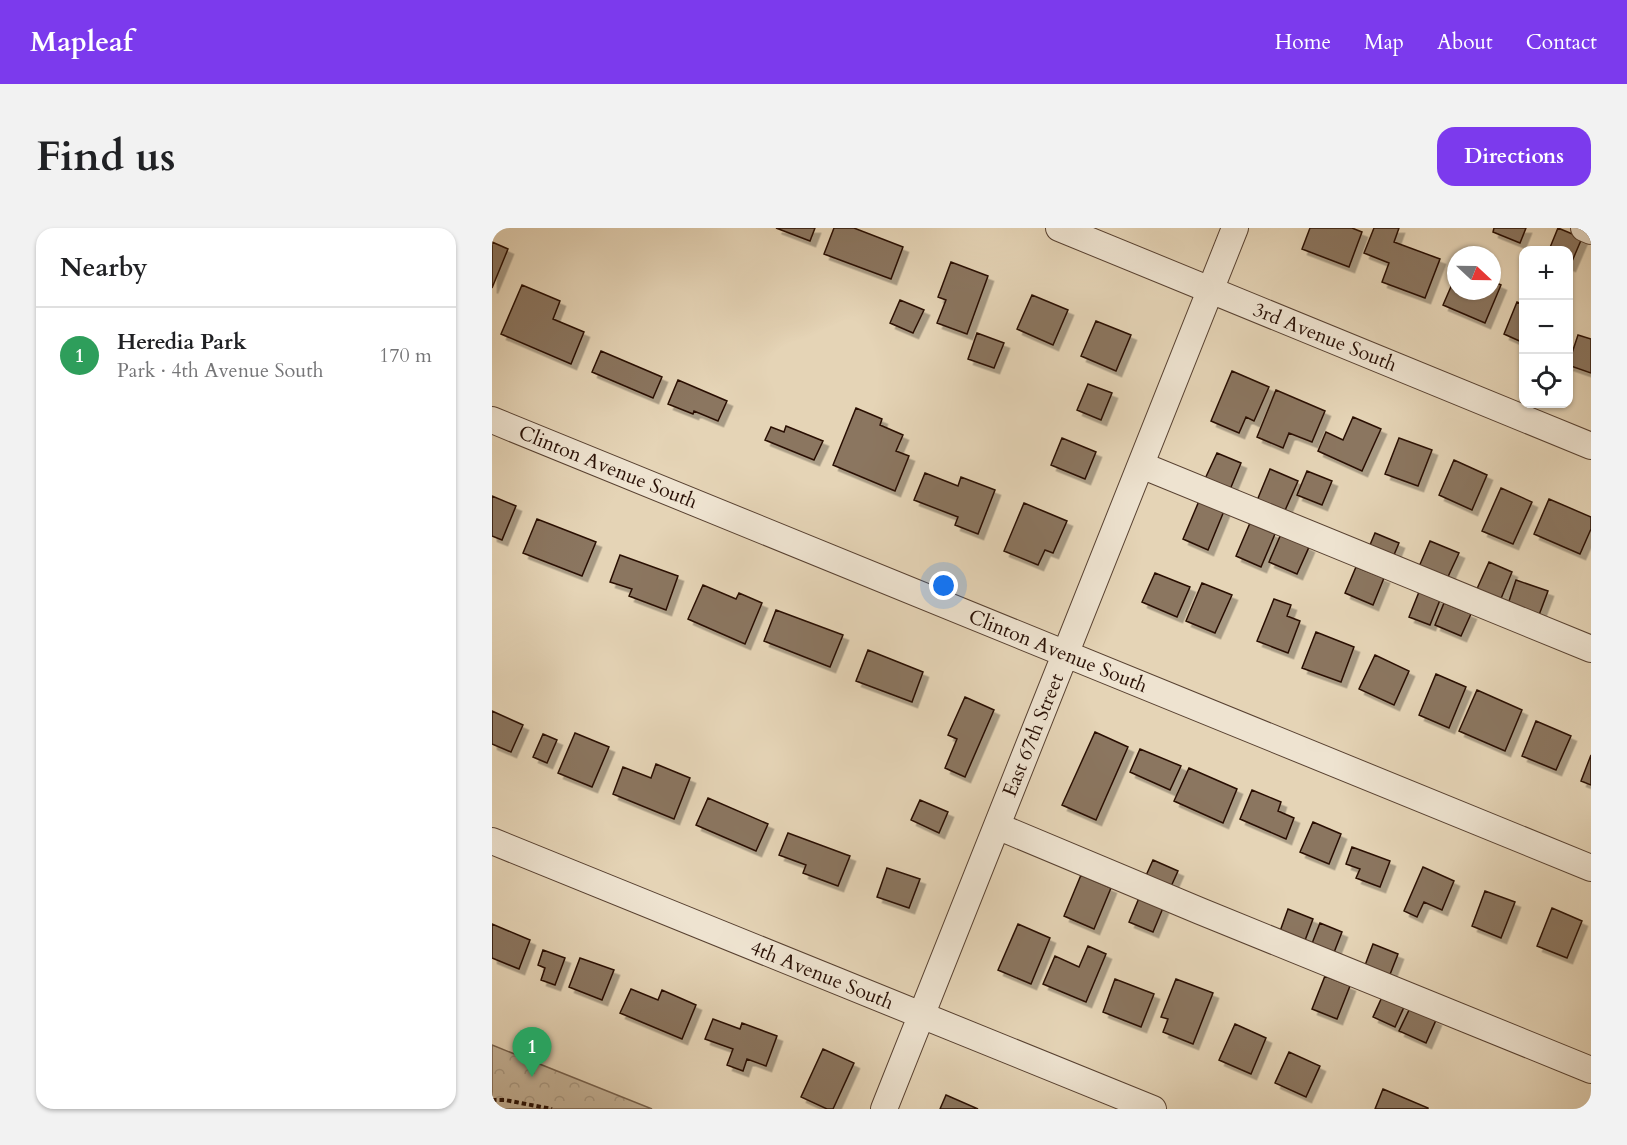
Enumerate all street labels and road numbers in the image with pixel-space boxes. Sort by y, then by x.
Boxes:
street label: 3rd Avenue South [1249,296,1401,378]
street label: Clinton Avenue South [515,419,701,515]
street label: Clinton Avenue South [965,603,1151,699]
street label: East 67th Street [996,669,1070,801]
street label: 4th Avenue South [746,934,898,1016]

